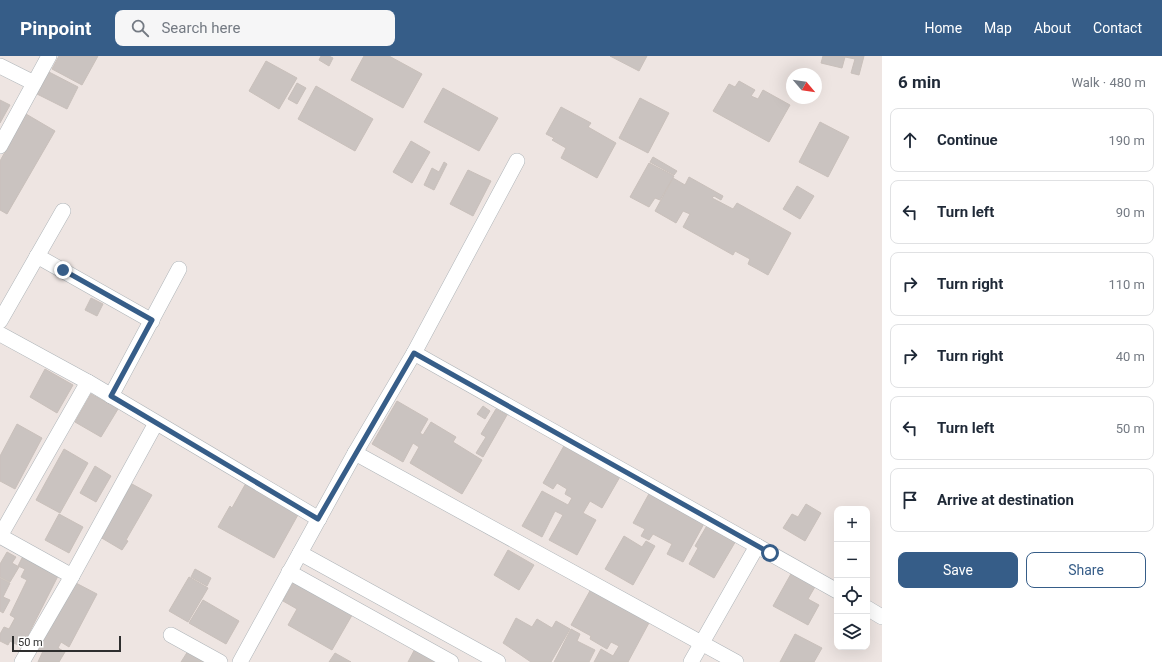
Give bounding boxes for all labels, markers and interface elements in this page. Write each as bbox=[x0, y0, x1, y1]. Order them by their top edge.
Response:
search box bbox=[115, 10, 395, 46]
text: Pinpoint bbox=[20, 17, 91, 40]
icon: search bbox=[129, 17, 151, 39]
text: Search here bbox=[161, 19, 240, 37]
text: Home bbox=[924, 20, 962, 36]
text: Map bbox=[984, 20, 1012, 36]
text: About bbox=[1034, 20, 1071, 36]
text: Contact bbox=[1093, 20, 1142, 36]
north arrow bbox=[786, 68, 822, 104]
text: 6 min bbox=[898, 72, 941, 92]
text: Walk · 480 m bbox=[1071, 75, 1146, 90]
icon: ahead bbox=[899, 129, 921, 151]
text: Continue bbox=[937, 131, 998, 149]
text: 190 m bbox=[1108, 133, 1145, 148]
icon: left bbox=[899, 201, 921, 223]
text: Turn left bbox=[937, 203, 994, 221]
text: 90 m bbox=[1116, 205, 1145, 220]
route end bbox=[54, 261, 72, 279]
icon: right bbox=[899, 273, 921, 295]
text: Turn right bbox=[937, 275, 1003, 293]
text: 110 m bbox=[1108, 277, 1145, 292]
icon: right bbox=[899, 345, 921, 367]
text: Turn right bbox=[937, 347, 1003, 365]
text: 40 m bbox=[1116, 349, 1145, 364]
icon: left bbox=[899, 417, 921, 439]
text: Turn left bbox=[937, 419, 994, 437]
text: 50 m bbox=[1116, 421, 1145, 436]
icon: arrive bbox=[899, 489, 921, 511]
text: Arrive at destination bbox=[937, 491, 1074, 509]
map controls bbox=[834, 506, 870, 650]
button: + bbox=[834, 506, 870, 542]
button: − bbox=[834, 542, 870, 578]
route start bbox=[761, 544, 779, 562]
button: Save bbox=[898, 552, 1018, 588]
button: Share bbox=[1026, 552, 1146, 588]
button: locate bbox=[834, 578, 870, 614]
button: layers bbox=[834, 614, 870, 650]
scale bar bbox=[12, 634, 121, 653]
text: 50 m bbox=[18, 636, 43, 649]

